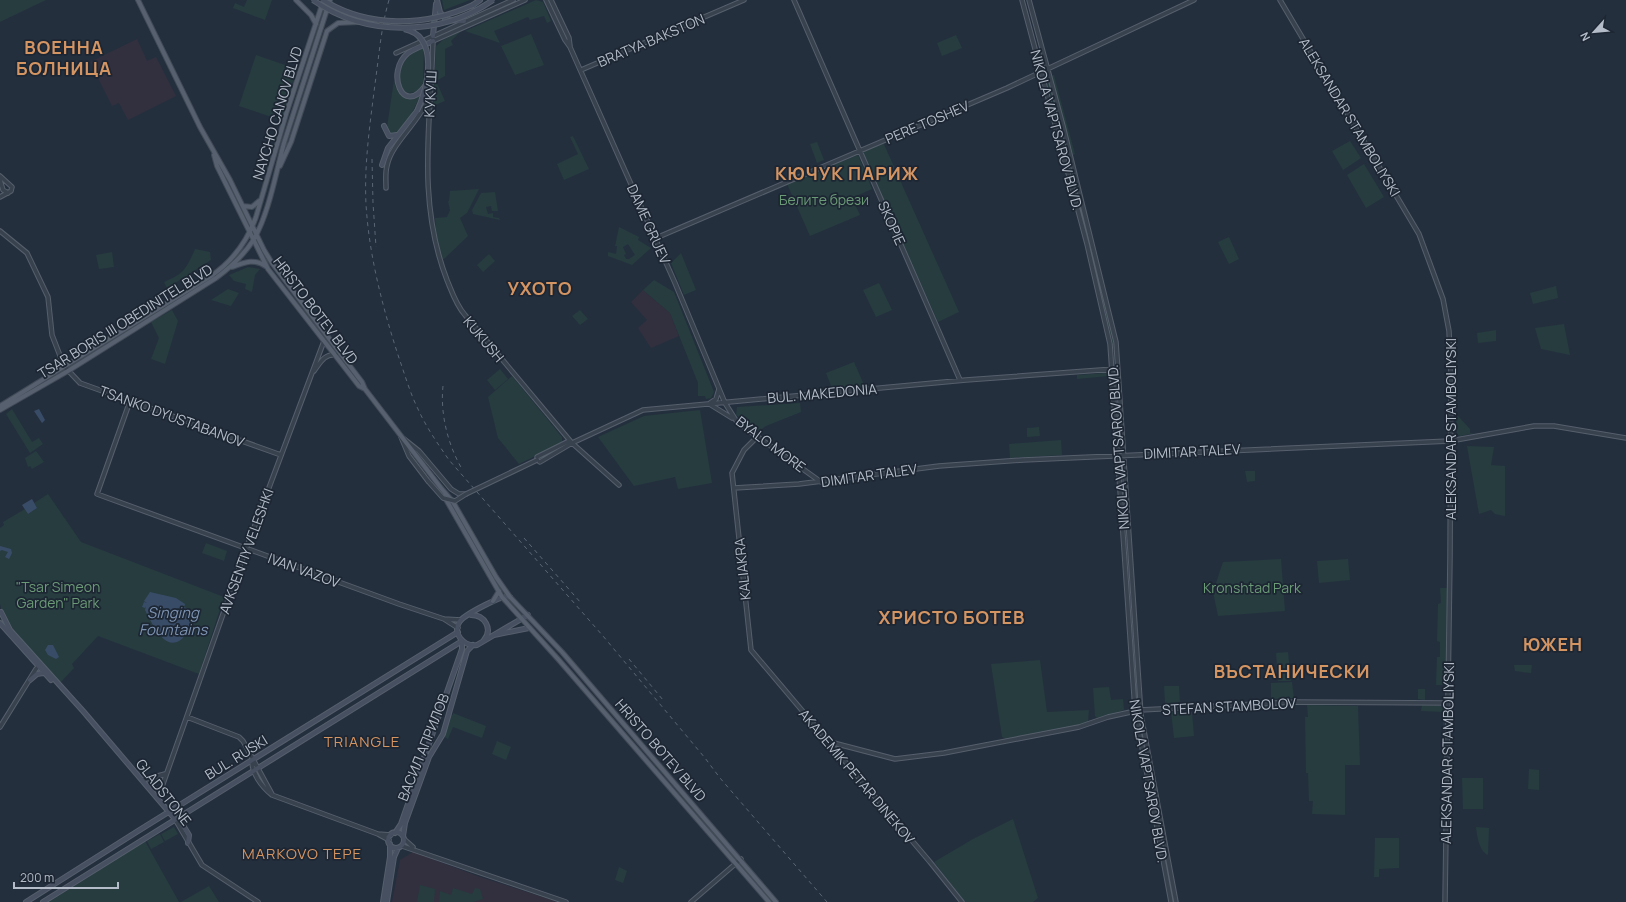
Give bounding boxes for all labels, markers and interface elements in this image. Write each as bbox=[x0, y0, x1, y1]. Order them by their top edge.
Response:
street label: BRATYA BAKSTON bbox=[594, 9, 708, 71]
north arrow bbox=[1574, 12, 1614, 52]
text: N bbox=[1576, 30, 1593, 44]
street label: ALEKSANDAR STAMBOLIYSKI bbox=[1295, 34, 1405, 200]
district label: ВОЕННА БОЛНИЦА bbox=[16, 35, 112, 80]
street label: NAYCHO CANOV BLVD bbox=[248, 44, 306, 182]
street label: NIKOLA VAPTSAROV BLVD. bbox=[1026, 48, 1088, 212]
street label: КУКУШ bbox=[419, 70, 441, 118]
street label: PERE TOSHEV bbox=[882, 96, 972, 148]
district label: КЮЧУК ПАРИЖ bbox=[775, 161, 919, 185]
street label: DAME GRUEV bbox=[623, 181, 675, 267]
park label: Белите брези bbox=[779, 190, 869, 209]
street label: SKOPIE bbox=[874, 198, 910, 248]
street label: HRISTO BOTEV BLVD bbox=[269, 252, 363, 368]
street label: TSAR BORIS III OBEDINITEL BLVD bbox=[34, 259, 216, 383]
district label: УХОТО bbox=[508, 276, 572, 300]
street label: KUKUSH bbox=[459, 312, 509, 366]
street label: ALEKSANDAR STAMBOLIYSKI bbox=[1441, 338, 1460, 520]
street label: NIKOLA VAPTSAROV BLVD. bbox=[1103, 364, 1133, 530]
street label: BUL. MAKEDONIA bbox=[766, 379, 878, 407]
street label: TSANKO DYUSTABANOV bbox=[97, 381, 248, 451]
street label: BYALO MORE bbox=[732, 412, 810, 476]
street label: DIMITAR TALEV bbox=[1143, 439, 1241, 463]
street label: DIMITAR TALEV bbox=[820, 459, 919, 491]
street label: AVKSENTIY VELESHKI bbox=[214, 486, 278, 616]
street label: KALIAKRA bbox=[729, 537, 755, 601]
street label: IVAN VAZOV bbox=[265, 548, 343, 592]
park label: "Tsar Simeon Garden" Park bbox=[16, 577, 101, 612]
park label: Kronshtad Park bbox=[1203, 578, 1302, 597]
water label: Singing Fountains bbox=[139, 602, 208, 640]
district label: ХРИСТО БОТЕВ bbox=[879, 605, 1025, 629]
district label: ЮЖЕН bbox=[1523, 632, 1583, 656]
district label: ВЪСТАНИЧЕСКИ bbox=[1214, 659, 1370, 683]
street label: ALEKSANDAR STAMBOLIYSKI bbox=[1436, 662, 1458, 844]
street label: ВАСИЛ АПРИЛОВ bbox=[393, 690, 453, 804]
street label: STEFAN STAMBOLOV bbox=[1161, 693, 1297, 719]
street label: HRISTO BOTEV BLVD bbox=[611, 695, 711, 805]
street label: NIKOLA VAPTSAROV BLVD. bbox=[1125, 698, 1173, 864]
street label: AKADEMIK PETAR DINEKOV bbox=[795, 705, 919, 848]
street label: BUL. RUSKI bbox=[201, 730, 271, 784]
district label: TRIANGLE bbox=[324, 731, 400, 752]
street label: GLADSTONE bbox=[132, 755, 196, 829]
district label: MARKOVO TEPE bbox=[242, 843, 362, 864]
scale bar bbox=[14, 864, 118, 890]
text: 200 m bbox=[20, 869, 54, 886]

